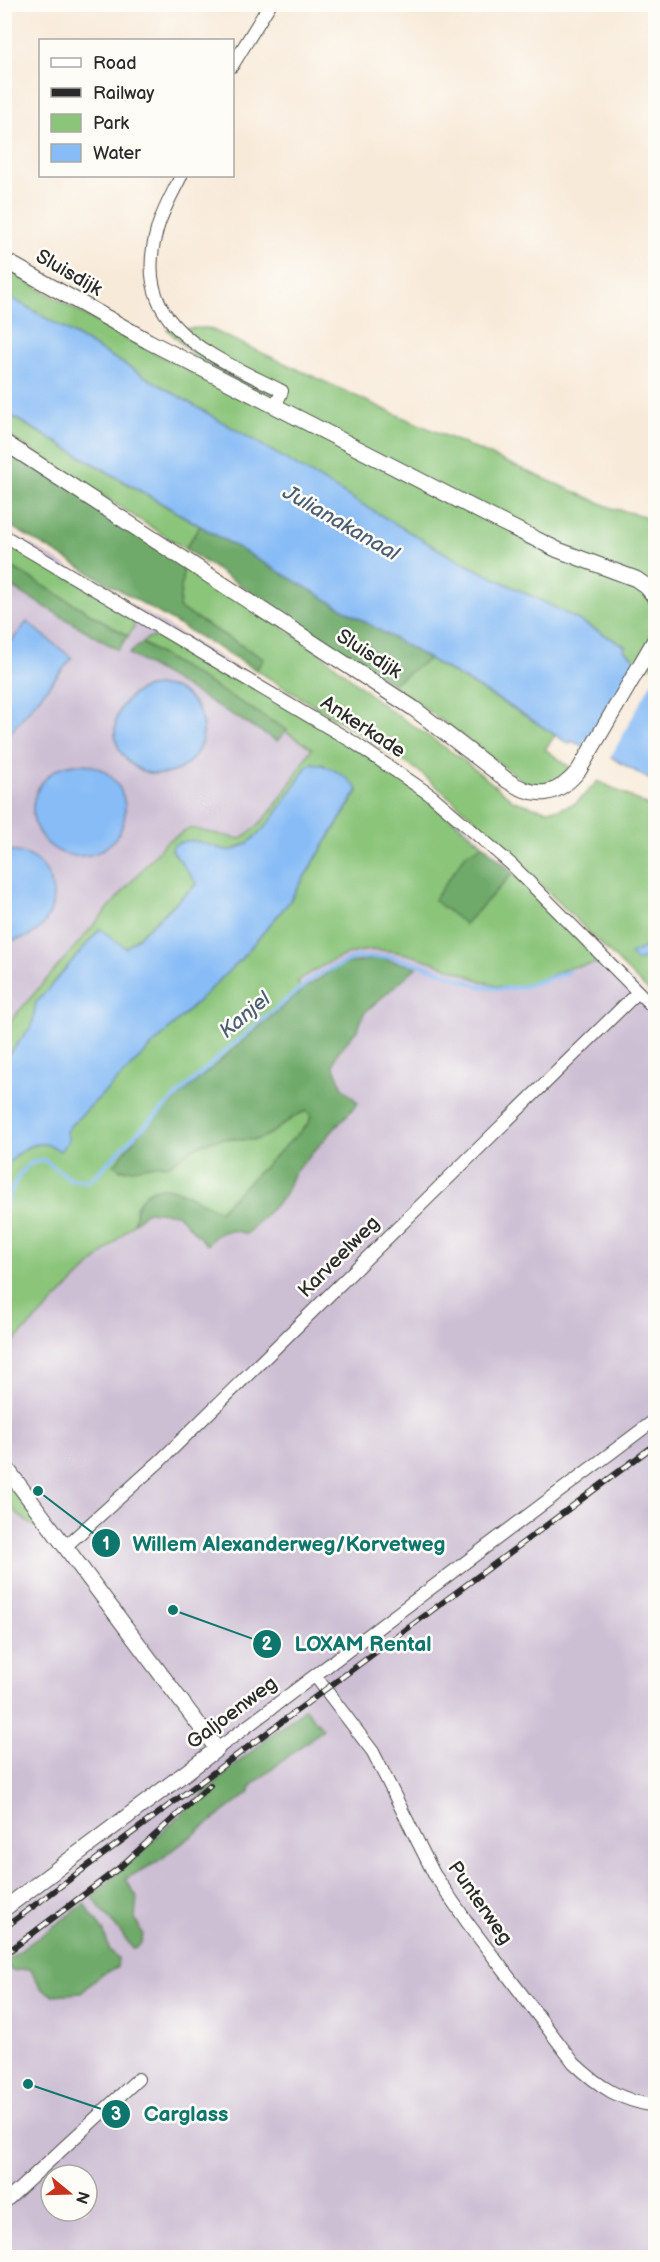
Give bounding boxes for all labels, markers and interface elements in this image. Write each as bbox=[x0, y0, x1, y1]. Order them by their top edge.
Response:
legend bbox=[39, 39, 234, 177]
text: Road bbox=[93, 53, 137, 74]
text: Railway bbox=[93, 83, 155, 104]
text: Park bbox=[93, 113, 129, 134]
text: Water bbox=[93, 143, 141, 164]
street label: Sluisdijk bbox=[31, 244, 107, 302]
water label: Julianakanaal bbox=[278, 479, 404, 567]
street label: Sluisdijk bbox=[332, 624, 406, 684]
street label: Ankerkade bbox=[316, 691, 410, 763]
water label: Kanjel bbox=[214, 986, 277, 1044]
street label: Karveelweg bbox=[293, 1211, 385, 1303]
callout: Willem Alexanderweg/Korvetweg bbox=[91, 1524, 458, 1563]
text: Willem Alexanderweg/Korvetweg bbox=[133, 1532, 445, 1557]
text: 1 bbox=[102, 1534, 110, 1555]
callout: LOXAM Rental bbox=[252, 1624, 443, 1663]
text: LOXAM Rental bbox=[294, 1632, 432, 1657]
text: 2 bbox=[262, 1634, 273, 1655]
street label: Galjoenweg bbox=[182, 1671, 282, 1755]
street label: Punterweg bbox=[443, 1857, 517, 1949]
callout: Carglass bbox=[101, 2094, 240, 2133]
text: Carglass bbox=[144, 2102, 228, 2127]
text: 3 bbox=[111, 2104, 121, 2125]
north arrow bbox=[39, 2163, 99, 2223]
text: N bbox=[71, 2189, 93, 2206]

